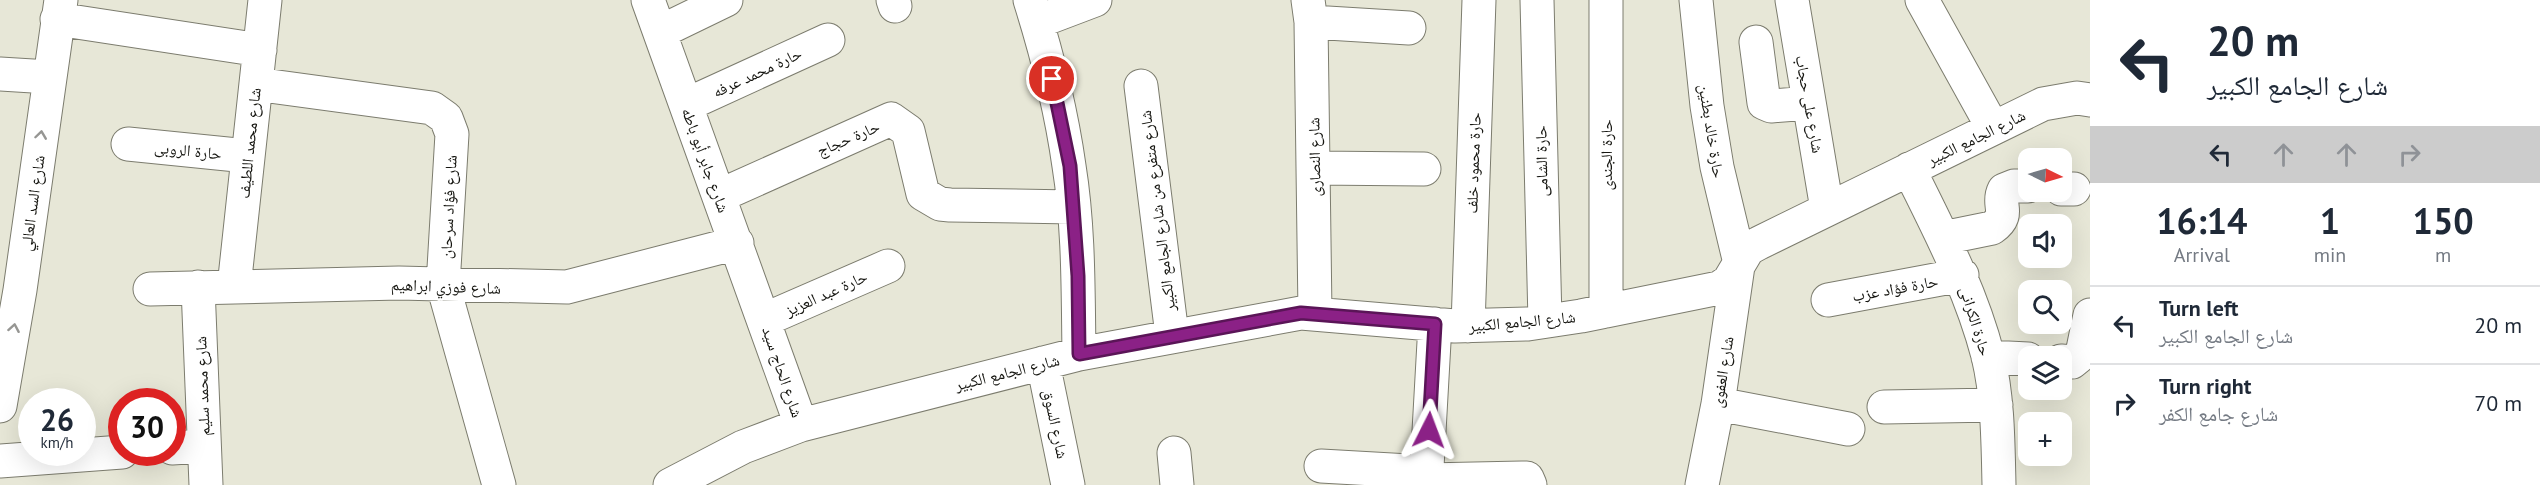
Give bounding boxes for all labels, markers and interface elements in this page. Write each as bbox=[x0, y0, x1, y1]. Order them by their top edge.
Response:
text: 20 m bbox=[2207, 13, 2299, 68]
icon: left bbox=[2108, 24, 2186, 102]
street label: حارة محمد عرفه bbox=[709, 43, 805, 101]
pin bbox=[1026, 53, 1077, 104]
street label: شارع على حجاب bbox=[1791, 53, 1828, 155]
icon: arrive bbox=[1035, 62, 1068, 95]
text: شارع الجامع الكبير bbox=[2207, 68, 2388, 102]
street label: حارة خالد بطنين bbox=[1694, 83, 1729, 180]
street label: شارع محمد اللطيف bbox=[233, 87, 266, 199]
street label: شارع جابر أبو باطه bbox=[677, 105, 734, 216]
street label: شارع الجامع الكبير bbox=[1923, 105, 2029, 171]
street label: شارع متفرع من شارع الجامع الكبير bbox=[1135, 109, 1180, 314]
street label: حارة محمود خلف bbox=[1461, 112, 1485, 214]
street label: حارة حجاج bbox=[814, 116, 883, 161]
street label: شارع النصارى bbox=[1303, 117, 1326, 197]
street label: حارة الجندى bbox=[1596, 119, 1617, 191]
street label: حارة الشامى bbox=[1530, 125, 1553, 197]
one-way arrow bbox=[35, 130, 47, 140]
street label: حارة الروبى bbox=[153, 137, 223, 164]
icon: left bbox=[2204, 138, 2237, 171]
icon: ahead bbox=[2267, 138, 2300, 171]
icon: ahead bbox=[2330, 138, 2363, 171]
icon: right bbox=[2393, 138, 2426, 171]
north arrow bbox=[2018, 148, 2072, 202]
map controls bbox=[2018, 148, 2072, 466]
street label: شارع السد العالي bbox=[15, 154, 52, 253]
street label: شارع فؤاد سرحان bbox=[435, 154, 462, 260]
text: 16:14 bbox=[2156, 197, 2248, 244]
text: 1 bbox=[2320, 197, 2340, 244]
text: 150 bbox=[2413, 197, 2474, 244]
button: sound bbox=[2018, 214, 2072, 268]
text: Arrival bbox=[2174, 242, 2230, 268]
text: min bbox=[2314, 242, 2346, 268]
text: m bbox=[2435, 242, 2451, 268]
street label: حارة عبد العزيز bbox=[781, 266, 870, 320]
street label: حارة فؤاد عزب bbox=[1850, 271, 1940, 305]
street label: شارع فوزي ابراهيم bbox=[391, 274, 501, 301]
button: search bbox=[2018, 280, 2072, 334]
street label: حارة الكرانى bbox=[1955, 284, 1996, 358]
text: Turn left bbox=[2159, 294, 2239, 322]
street label: شارع الجامع الكبير bbox=[1467, 306, 1576, 337]
icon: left bbox=[2108, 309, 2141, 342]
text: 20 m bbox=[2474, 311, 2522, 339]
one-way arrow bbox=[7, 323, 19, 333]
text: شارع الجامع الكبير bbox=[2159, 323, 2293, 349]
street label: شارع الحاج سيد bbox=[757, 324, 808, 420]
street label: شارع العفوى bbox=[1706, 335, 1739, 409]
street label: شارع محمد سليم bbox=[190, 336, 215, 436]
button: layers bbox=[2018, 346, 2072, 400]
street label: شارع الجامع الكبير bbox=[952, 349, 1062, 396]
text: Turn right bbox=[2159, 372, 2251, 400]
icon: right bbox=[2108, 387, 2141, 420]
speed limit sign: 30 bbox=[108, 388, 186, 466]
street label: شارع السوق bbox=[1038, 388, 1073, 461]
text: 70 m bbox=[2474, 389, 2522, 417]
position arrow bbox=[1397, 398, 1461, 462]
text: 26 bbox=[40, 400, 74, 439]
text: شارع جامع الكفر bbox=[2159, 401, 2278, 427]
button: + bbox=[2018, 412, 2072, 466]
text: km/h bbox=[41, 433, 73, 452]

